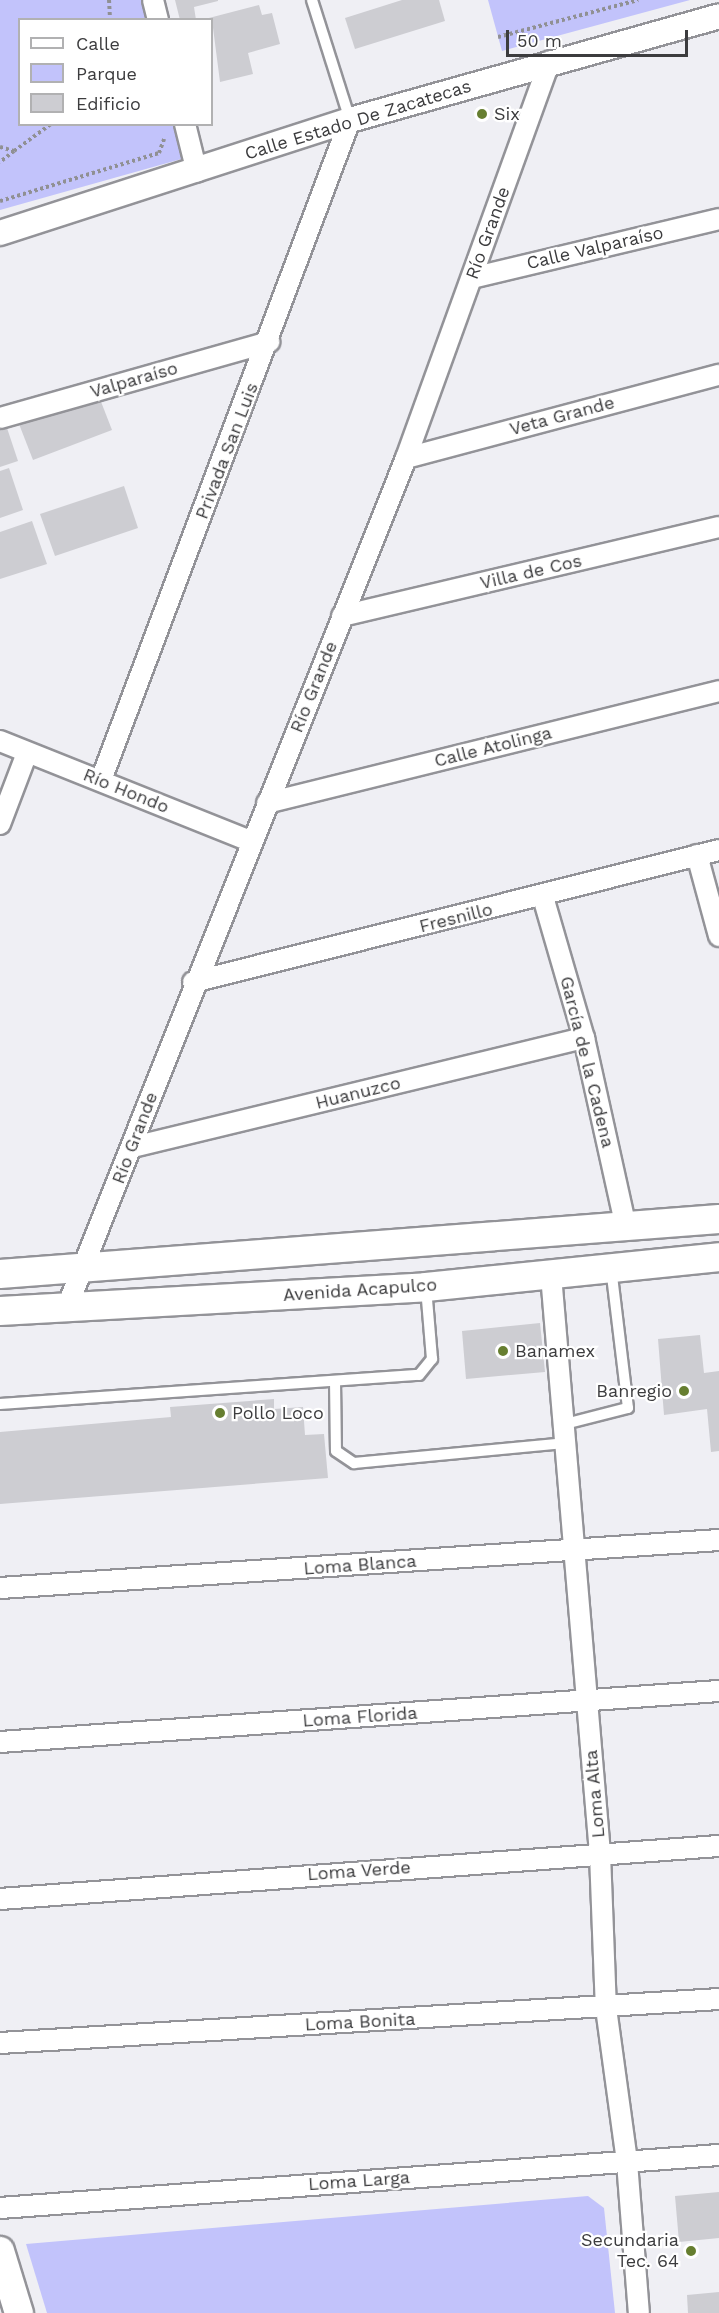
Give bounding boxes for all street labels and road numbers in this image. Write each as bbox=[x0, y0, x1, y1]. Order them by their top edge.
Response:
street label: Calle Estado De Zacatecas bbox=[242, 75, 474, 165]
street label: Río Grande bbox=[461, 184, 515, 282]
street label: Calle Valparaíso bbox=[524, 222, 666, 274]
street label: Valparaíso bbox=[88, 357, 180, 403]
street label: Privada San Luis bbox=[191, 380, 263, 522]
street label: Veta Grande bbox=[507, 392, 617, 440]
street label: Villa de Cos bbox=[478, 550, 584, 594]
street label: Río Grande bbox=[286, 638, 342, 736]
street label: Calle Atolinga bbox=[432, 722, 554, 772]
street label: Río Hondo bbox=[80, 764, 172, 818]
street label: Fresnillo bbox=[417, 898, 495, 938]
street label: García de la Cadena bbox=[555, 974, 619, 1150]
street label: Huanuzco bbox=[313, 1072, 403, 1114]
street label: Río Grande bbox=[108, 1089, 162, 1187]
street label: Avenida Acapulco bbox=[282, 1274, 438, 1306]
street label: Loma Blanca bbox=[303, 1550, 417, 1580]
street label: Loma Florida bbox=[302, 1702, 418, 1732]
street label: Loma Alta bbox=[580, 1748, 610, 1840]
street label: Loma Verde bbox=[306, 1857, 412, 1885]
street label: Loma Bonita bbox=[304, 2008, 416, 2036]
street label: Loma Larga bbox=[307, 2167, 411, 2195]

